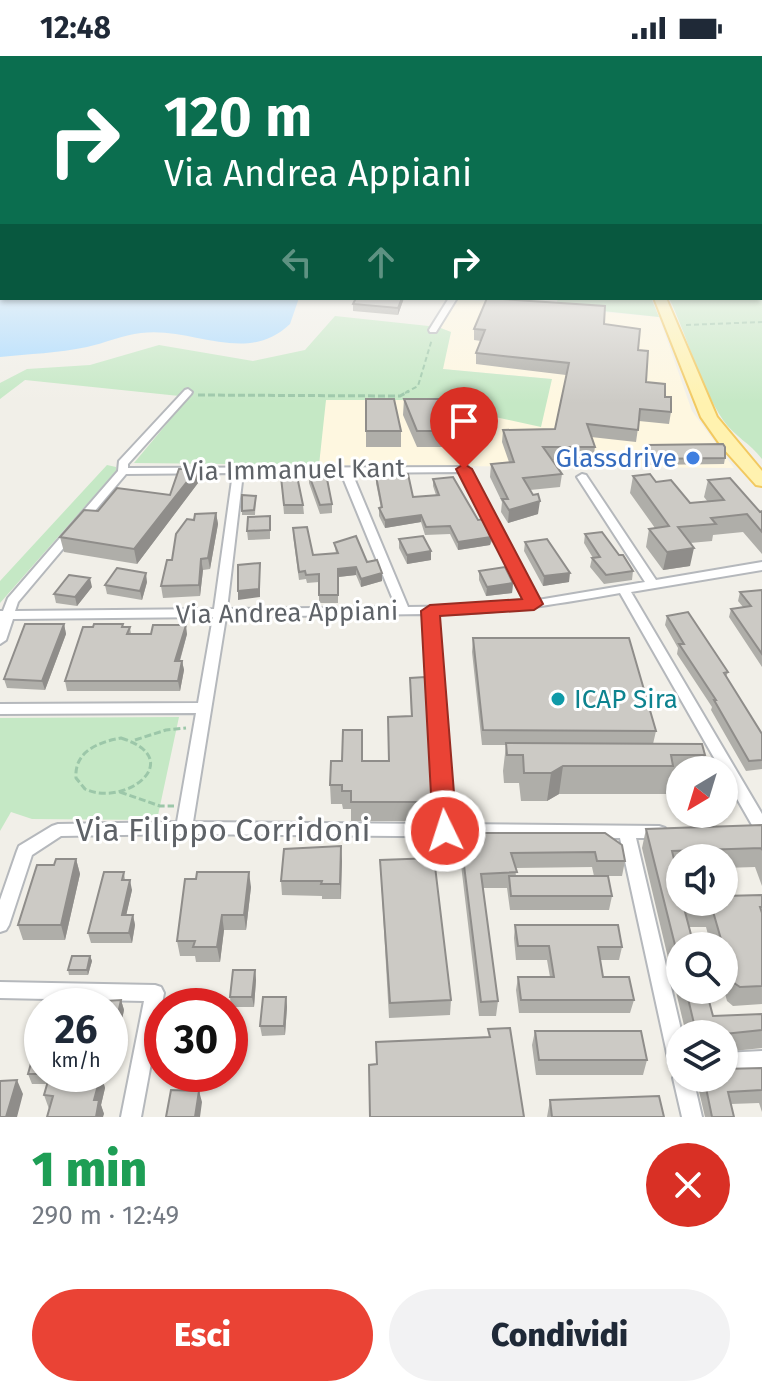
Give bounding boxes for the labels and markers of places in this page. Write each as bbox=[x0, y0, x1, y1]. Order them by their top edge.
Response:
pin bbox=[430, 387, 498, 469]
place label: Glassdrive bbox=[555, 443, 677, 474]
marker: Glassdrive bbox=[684, 449, 702, 467]
place label: ICAP Sira bbox=[574, 684, 678, 715]
marker: ICAP Sira bbox=[549, 690, 567, 708]

